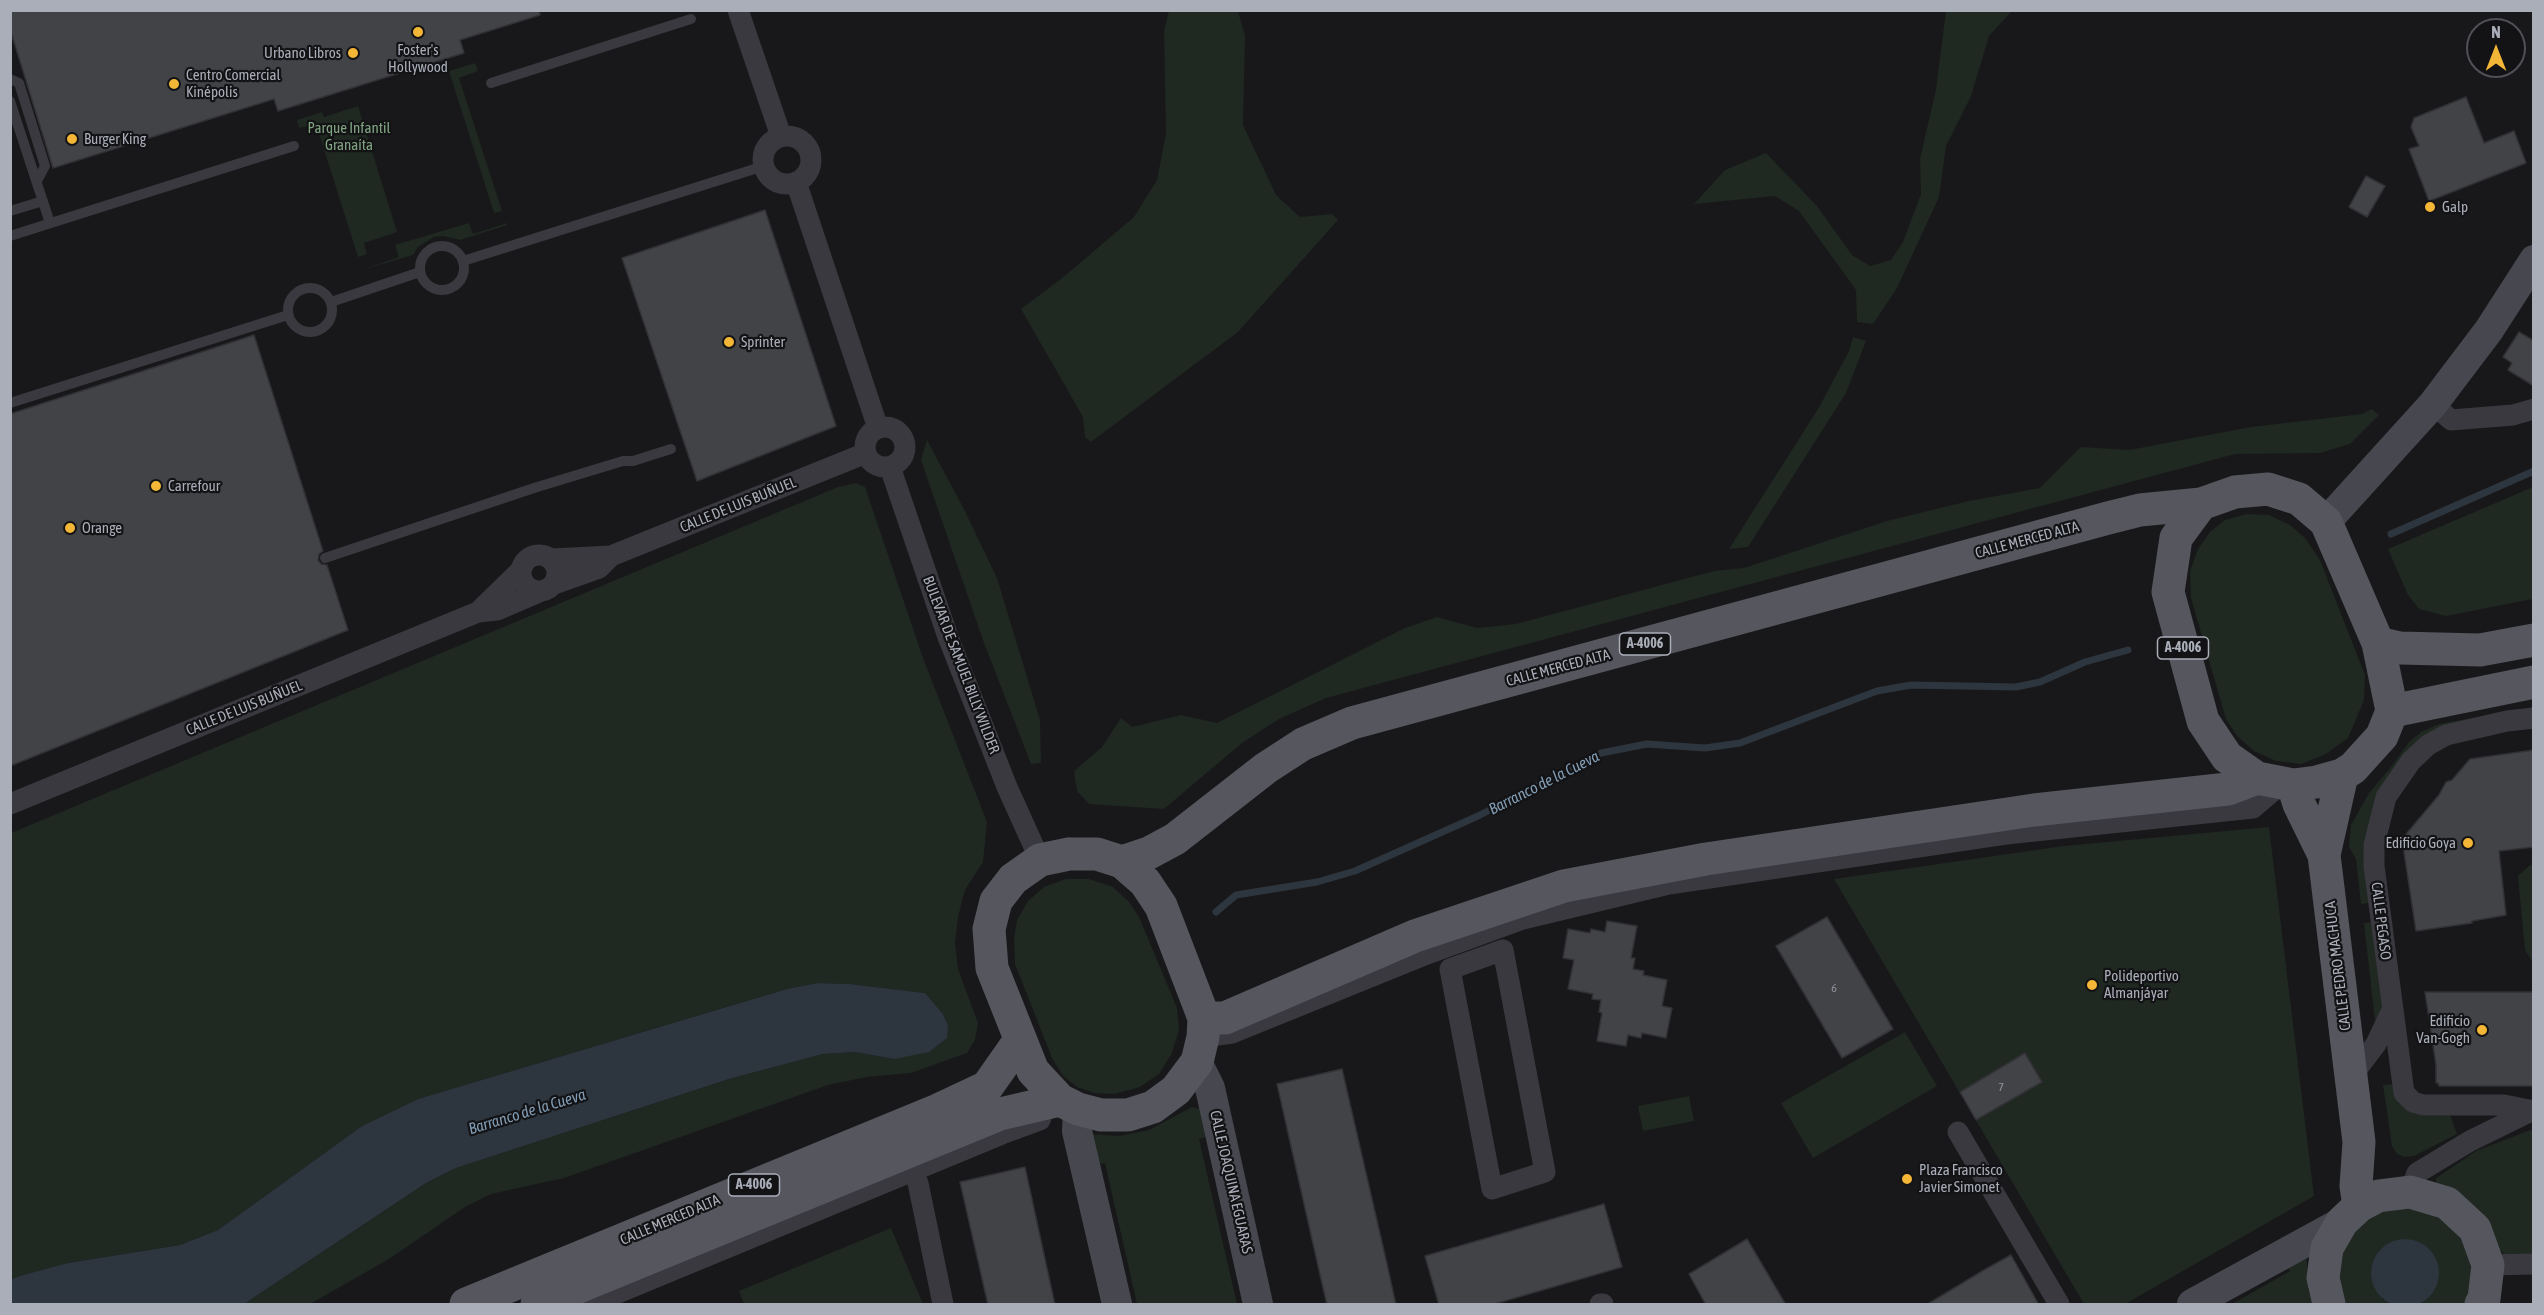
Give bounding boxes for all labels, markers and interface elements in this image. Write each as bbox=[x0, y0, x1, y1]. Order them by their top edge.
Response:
north arrow bbox=[2466, 18, 2526, 78]
text: N bbox=[2491, 23, 2501, 41]
marker: Foster's Hollywood bbox=[411, 25, 425, 39]
place label: Foster's Hollywood bbox=[388, 41, 448, 76]
place label: Urbano Libros bbox=[264, 44, 341, 62]
marker: Urbano Libros bbox=[346, 46, 360, 60]
place label: Centro Comercial Kinépolis bbox=[186, 66, 280, 101]
marker: Centro Comercial Kinépolis bbox=[167, 77, 181, 91]
park label: Parque Infantil Granaíta bbox=[308, 119, 390, 154]
place label: Burger King bbox=[84, 130, 146, 148]
marker: Burger King bbox=[65, 132, 79, 146]
place label: Galp bbox=[2442, 198, 2468, 216]
marker: Galp bbox=[2423, 200, 2437, 214]
place label: Sprinter bbox=[741, 333, 785, 351]
marker: Sprinter bbox=[722, 335, 736, 349]
street label: CALLE DE LUIS BUÑUEL bbox=[677, 473, 799, 537]
place label: Carrefour bbox=[168, 477, 220, 495]
marker: Carrefour bbox=[149, 479, 163, 493]
street label: CALLE MERCED ALTA bbox=[1973, 518, 2081, 562]
place label: Orange bbox=[82, 519, 122, 537]
marker: Orange bbox=[63, 521, 77, 535]
street label: BULEVAR DE SAMUEL BILLY WILDER bbox=[919, 574, 1003, 756]
road number: A-4006 bbox=[1620, 633, 1670, 655]
road number: A-4006 bbox=[2158, 637, 2208, 659]
street label: CALLE MERCED ALTA bbox=[1504, 646, 1612, 690]
street label: CALLE DE LUIS BUÑUEL bbox=[183, 676, 305, 740]
water label: Barranco de la Cueva bbox=[1486, 747, 1602, 819]
place label: Edificio Goya bbox=[2386, 834, 2456, 852]
marker: Edificio Goya bbox=[2461, 836, 2475, 850]
street label: CALLE PEGASO bbox=[2367, 881, 2395, 961]
street label: CALLE PEDRO MACHUCA bbox=[2321, 900, 2355, 1032]
place label: Polideportivo Almanjáyar bbox=[2104, 967, 2179, 1002]
marker: Polideportivo Almanjáyar bbox=[2085, 978, 2099, 992]
house number: 6 bbox=[1831, 981, 1837, 995]
place label: Edificio Van-Gogh bbox=[2416, 1012, 2470, 1047]
marker: Edificio Van-Gogh bbox=[2475, 1023, 2489, 1037]
house number: 7 bbox=[1998, 1080, 2004, 1094]
water label: Barranco de la Cueva bbox=[466, 1085, 588, 1139]
street label: CALLE JOAQUINA EGUARAS bbox=[1206, 1109, 1256, 1255]
place label: Plaza Francisco Javier Simonet bbox=[1919, 1161, 2003, 1196]
marker: Plaza Francisco Javier Simonet bbox=[1900, 1172, 1914, 1186]
road number: A-4006 bbox=[728, 1174, 780, 1196]
street label: CALLE MERCED ALTA bbox=[617, 1191, 723, 1249]

